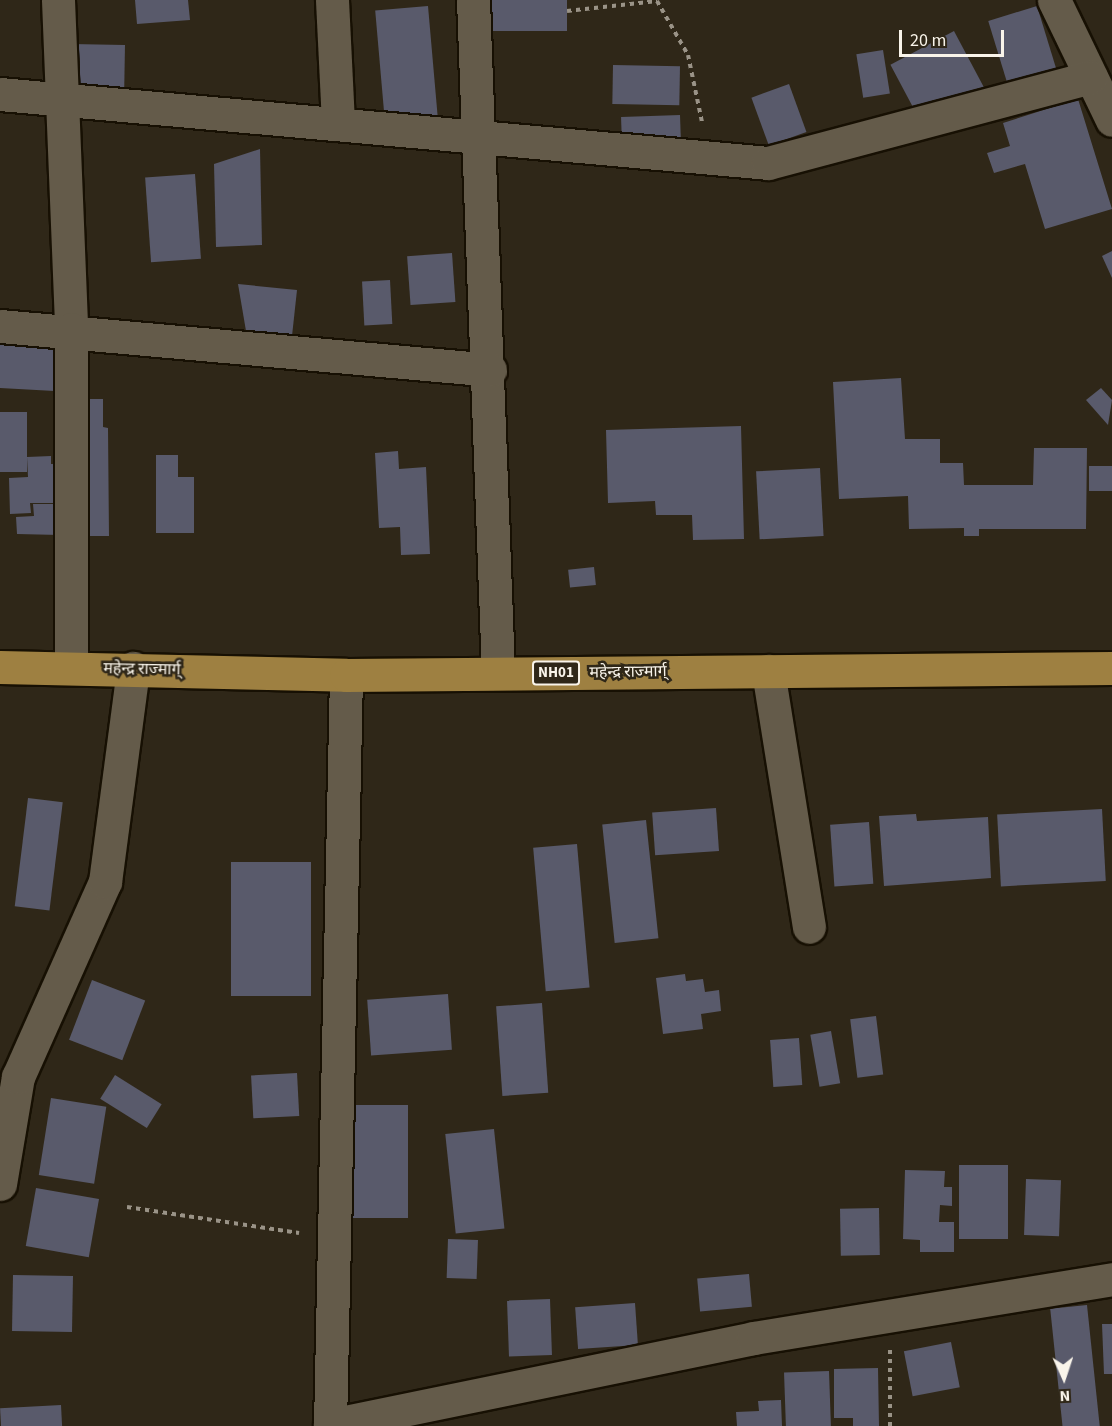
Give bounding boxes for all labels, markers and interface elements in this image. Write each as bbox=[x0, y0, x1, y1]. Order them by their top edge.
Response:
scale bar bbox=[902, 18, 1007, 56]
text: 20 m bbox=[910, 28, 946, 53]
street label: महेन्द्र राज्मार्ग् bbox=[103, 659, 181, 679]
road number: NH01 bbox=[532, 661, 580, 685]
street label: महेन्द्र राज्मार्ग् bbox=[589, 662, 667, 682]
north arrow bbox=[1034, 1348, 1094, 1408]
text: N bbox=[1059, 1385, 1071, 1407]

